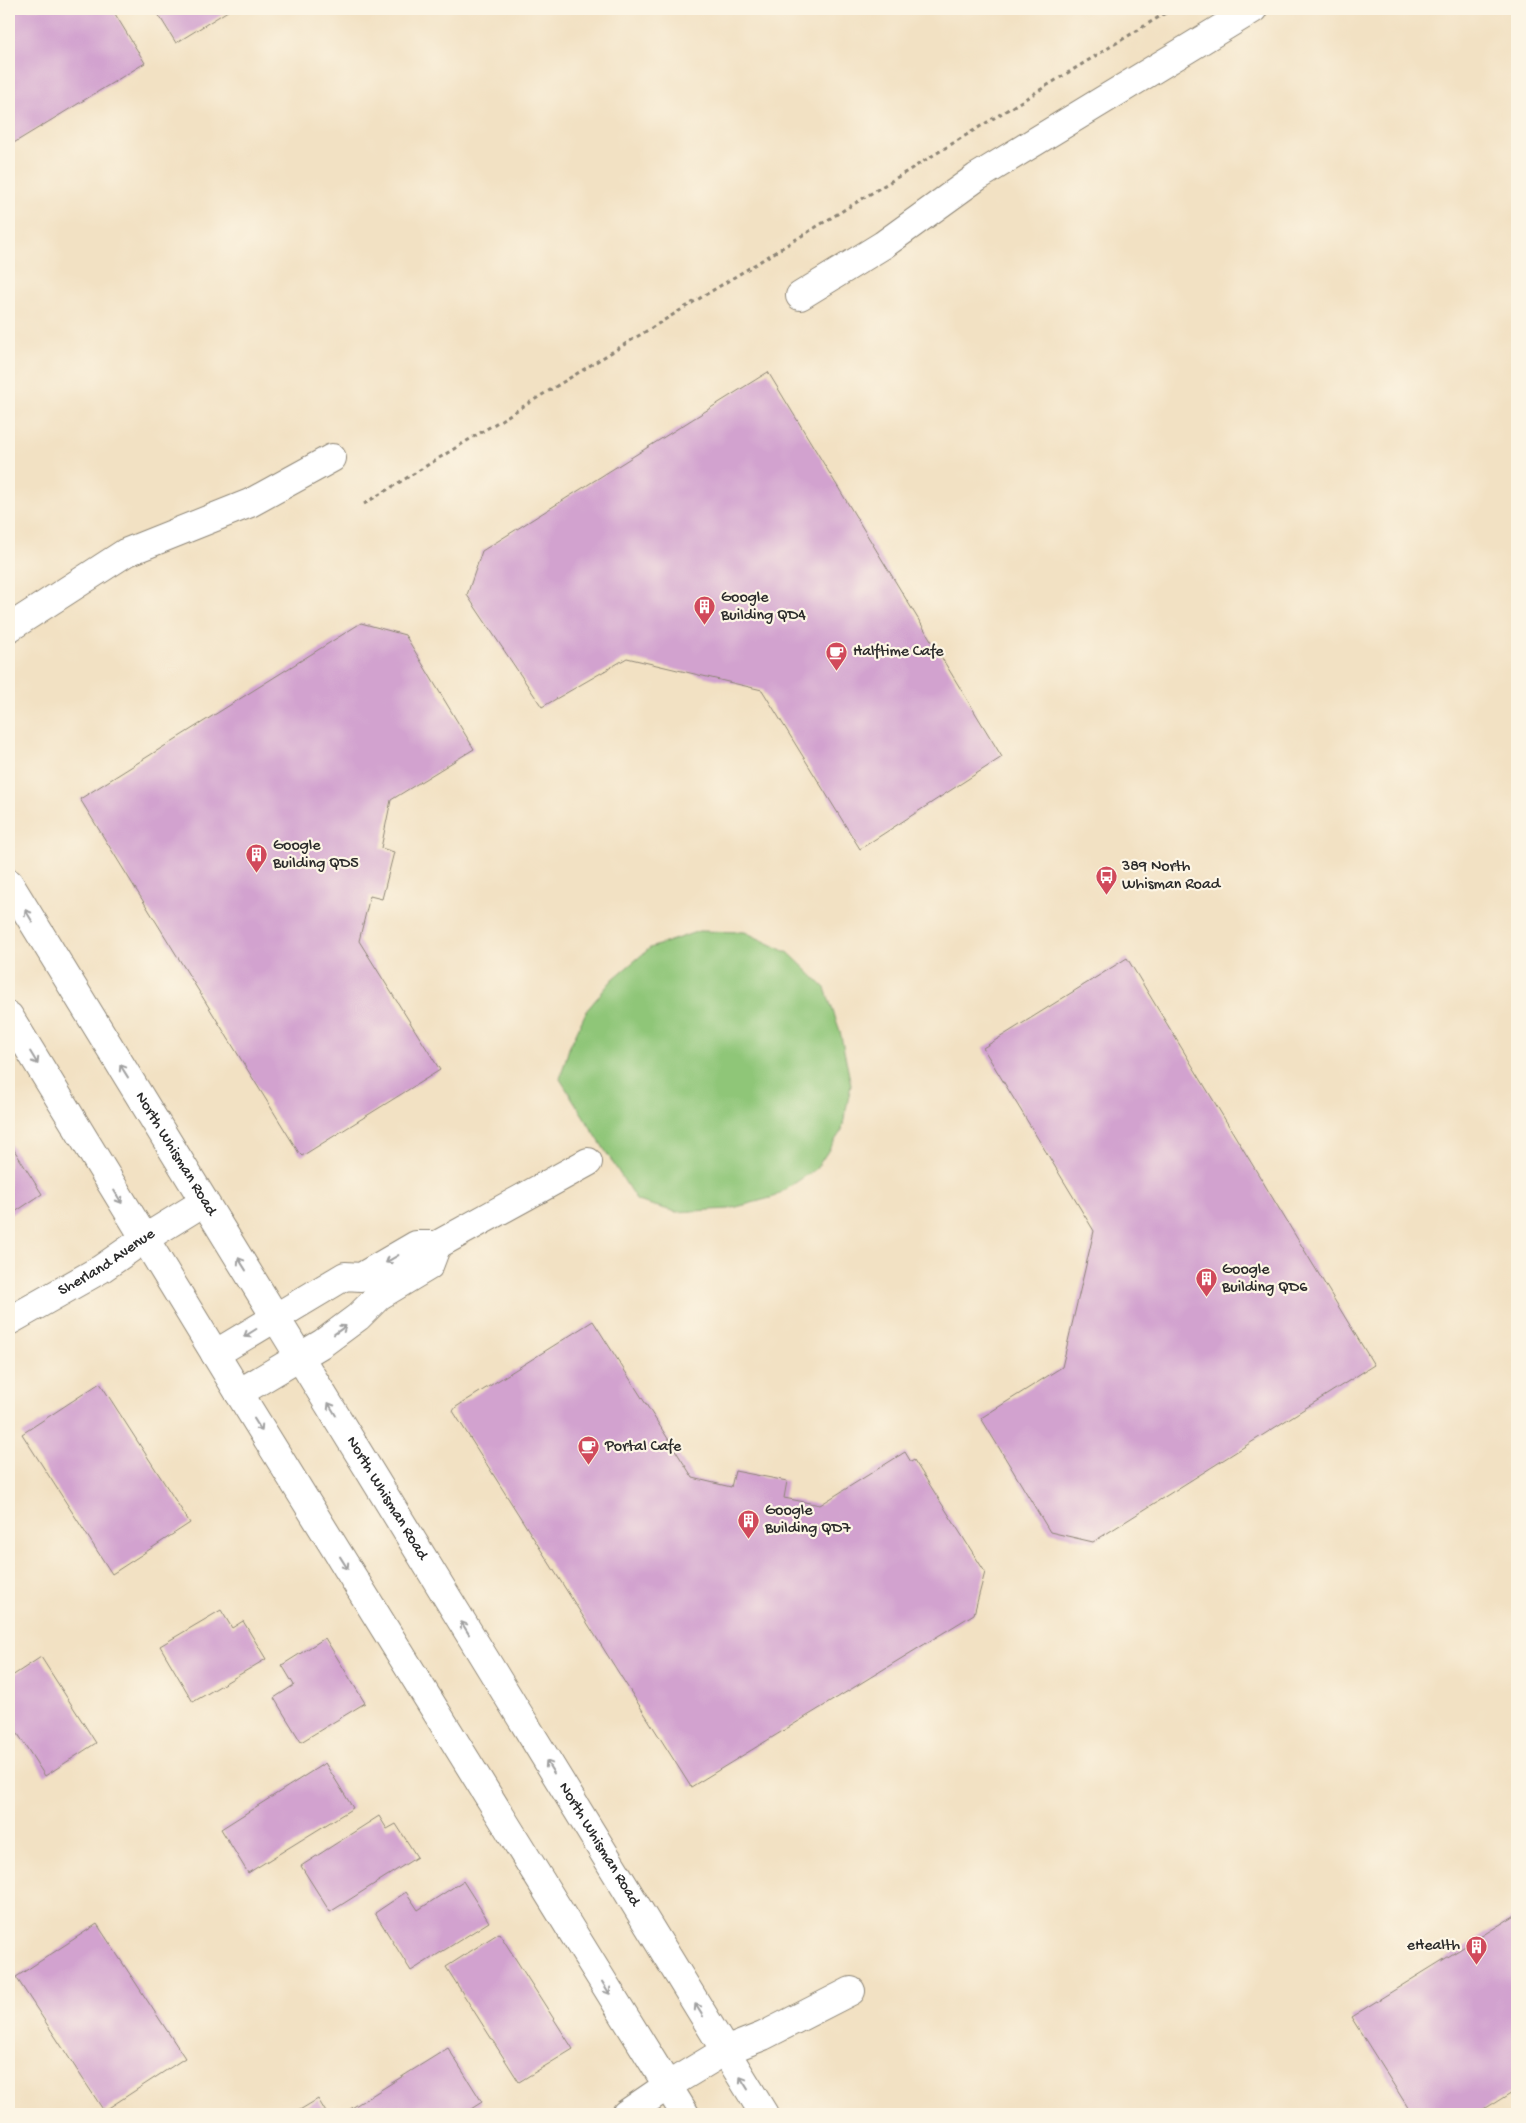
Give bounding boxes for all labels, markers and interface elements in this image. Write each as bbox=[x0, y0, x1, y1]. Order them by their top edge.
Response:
place label: Google Building QD4 bbox=[720, 589, 806, 626]
building icon: Google Building QD4 bbox=[693, 595, 717, 626]
cafe icon: Halftime Cafe bbox=[825, 640, 849, 671]
place label: Halftime Cafe bbox=[853, 643, 944, 662]
place label: Google Building QD5 bbox=[272, 837, 359, 874]
building icon: Google Building QD5 bbox=[245, 843, 269, 874]
place label: 389 North Whisman Road bbox=[1121, 858, 1222, 895]
bus stop icon: 389 North Whisman Road bbox=[1094, 864, 1118, 895]
one-way arrow bbox=[24, 910, 34, 924]
one-way arrow bbox=[30, 1050, 40, 1064]
one-way arrow bbox=[119, 1064, 129, 1078]
street label: North Whisman Road bbox=[130, 1089, 221, 1221]
one-way arrow bbox=[114, 1189, 124, 1203]
street label: Sherland Avenue bbox=[55, 1224, 159, 1301]
one-way arrow bbox=[385, 1255, 399, 1265]
one-way arrow bbox=[237, 1258, 247, 1272]
place label: Google Building QD6 bbox=[1221, 1261, 1308, 1298]
building icon: Google Building QD6 bbox=[1194, 1267, 1218, 1298]
one-way arrow bbox=[333, 1325, 346, 1336]
one-way arrow bbox=[244, 1328, 258, 1338]
one-way arrow bbox=[326, 1403, 336, 1417]
one-way arrow bbox=[254, 1417, 264, 1431]
street label: North Whisman Road bbox=[341, 1433, 432, 1565]
cafe icon: Portal Cafe bbox=[577, 1435, 601, 1466]
place label: Portal Cafe bbox=[604, 1438, 682, 1457]
place label: Google Building QD7 bbox=[764, 1502, 851, 1539]
building icon: Google Building QD7 bbox=[737, 1508, 761, 1539]
one-way arrow bbox=[339, 1555, 349, 1569]
one-way arrow bbox=[460, 1622, 470, 1636]
one-way arrow bbox=[545, 1760, 555, 1774]
street label: North Whisman Road bbox=[554, 1779, 645, 1911]
building icon: eHealth bbox=[1464, 1934, 1488, 1965]
place label: eHealth bbox=[1407, 1937, 1460, 1956]
one-way arrow bbox=[602, 1980, 612, 1994]
one-way arrow bbox=[694, 2003, 704, 2017]
one-way arrow bbox=[739, 2076, 749, 2090]

